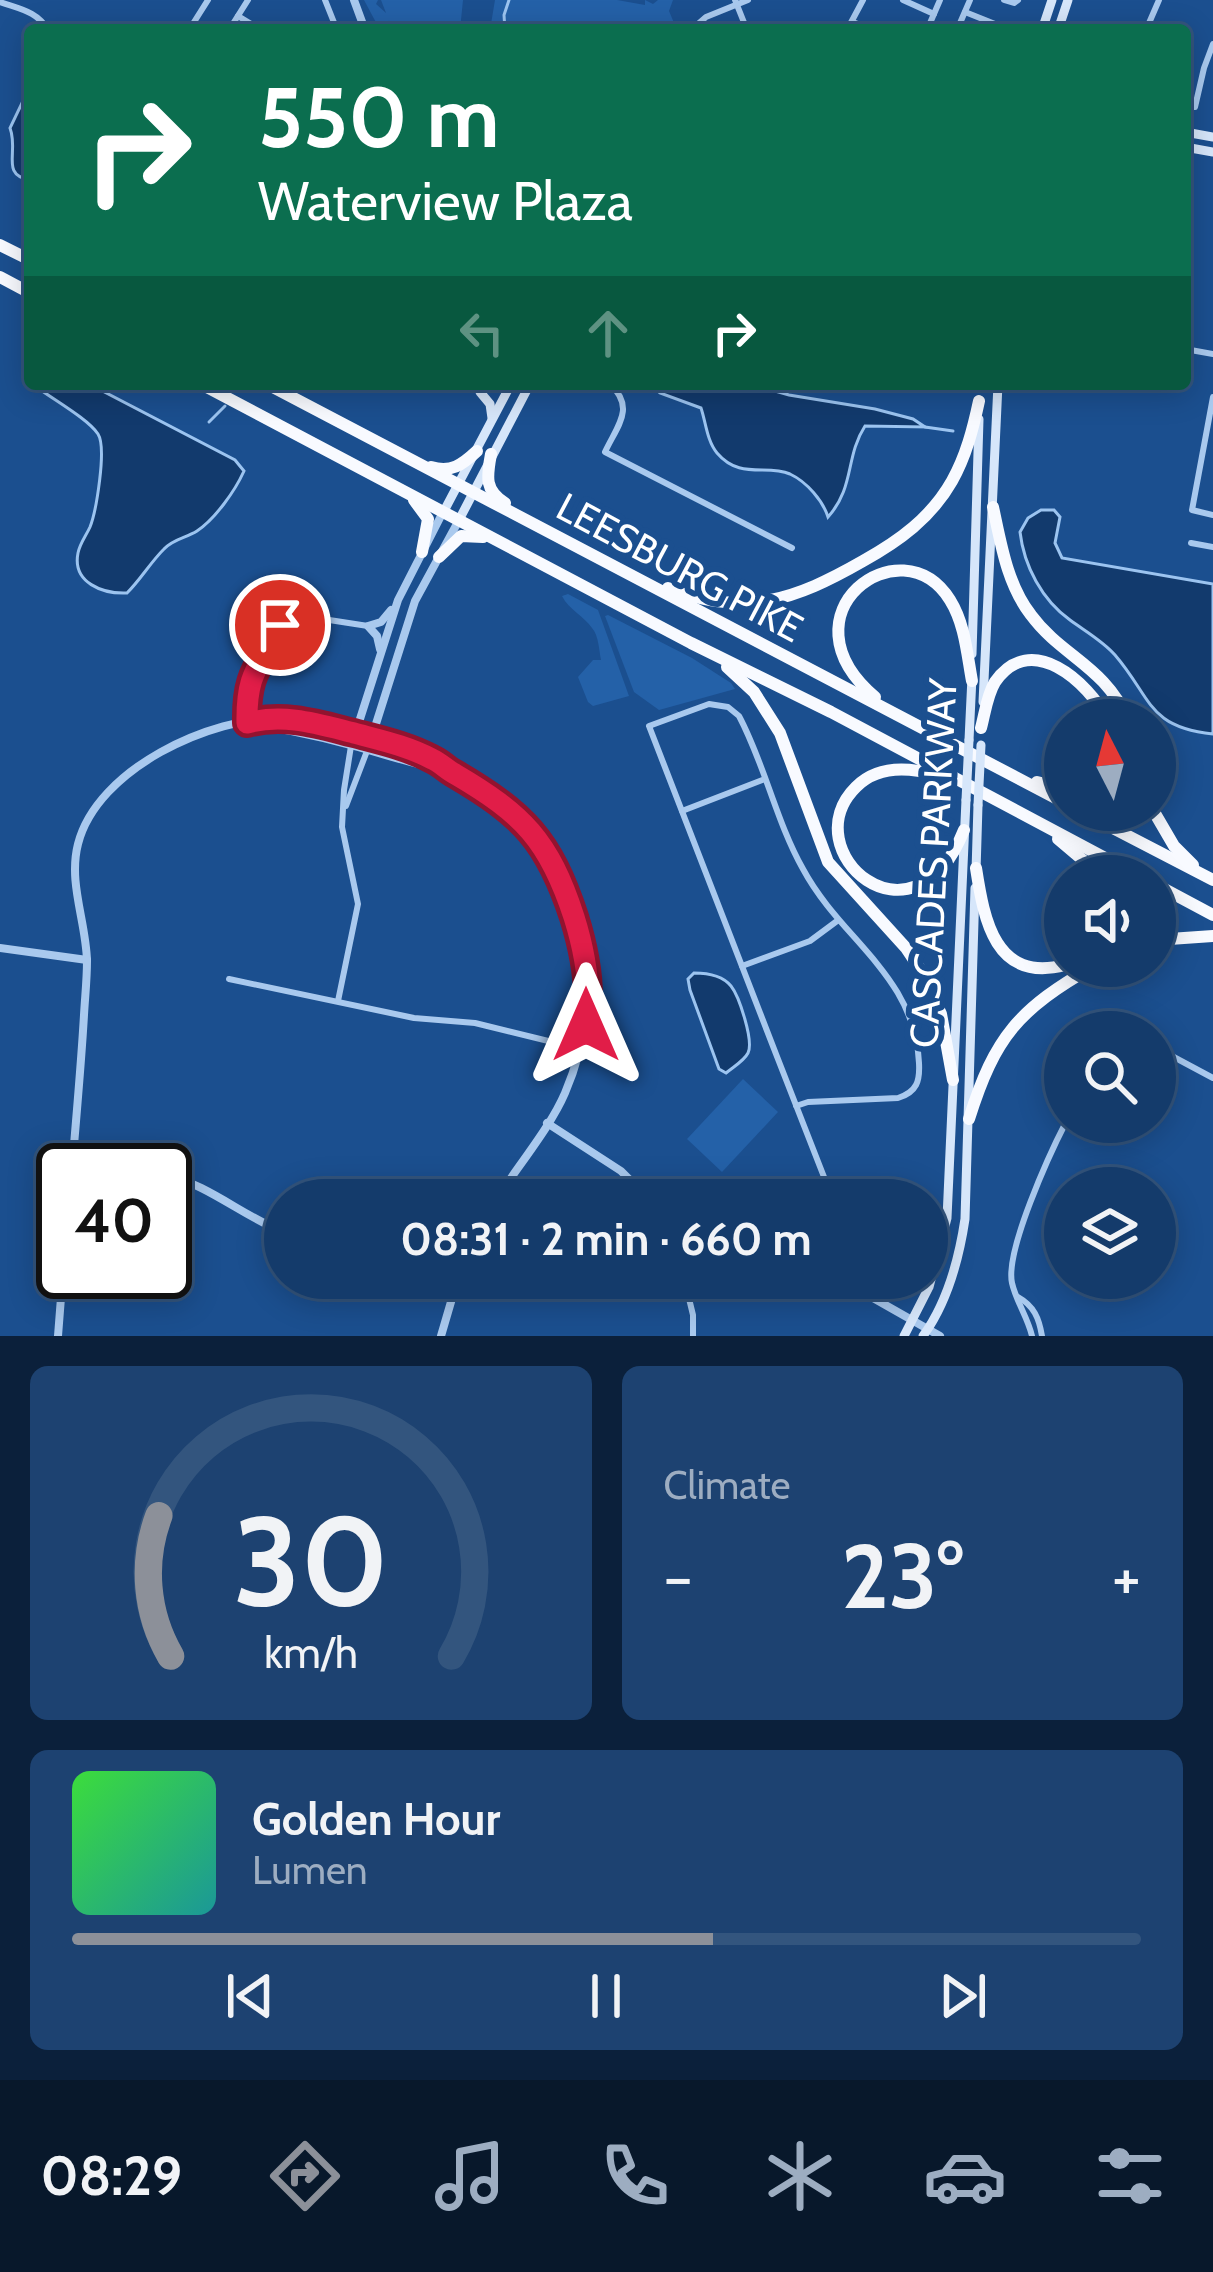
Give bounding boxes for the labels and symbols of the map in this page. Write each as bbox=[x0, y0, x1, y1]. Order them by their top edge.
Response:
street label: LEESBURG PIKE bbox=[549, 482, 811, 652]
pin bbox=[229, 574, 331, 676]
street label: CASCADES PARKWAY bbox=[899, 676, 967, 1049]
north arrow bbox=[1044, 699, 1176, 831]
position arrow bbox=[523, 962, 649, 1088]
speed limit sign: 40 bbox=[36, 1143, 192, 1299]

